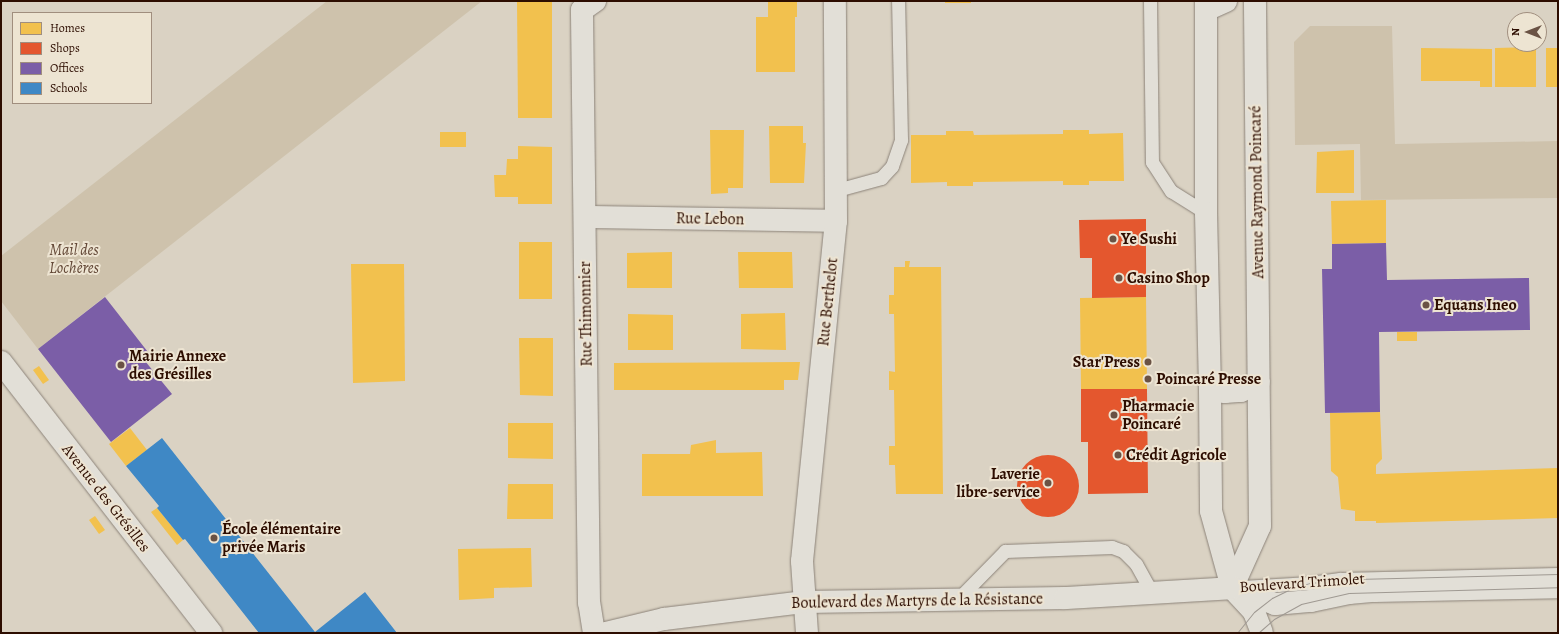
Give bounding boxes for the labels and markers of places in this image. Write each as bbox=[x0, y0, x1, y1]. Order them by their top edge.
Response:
place label: Ye Sushi bbox=[1121, 229, 1177, 249]
marker: Ye Sushi bbox=[1108, 234, 1118, 244]
place label: Casino Shop bbox=[1127, 268, 1210, 288]
marker: Casino Shop bbox=[1114, 273, 1124, 283]
place label: Equans Ineo bbox=[1434, 295, 1517, 315]
marker: Equans Ineo bbox=[1421, 300, 1431, 310]
place label: Mairie Annexe des Grésilles bbox=[129, 346, 226, 384]
place label: Star'Press bbox=[1073, 352, 1140, 372]
marker: Star'Press bbox=[1143, 357, 1153, 367]
marker: Mairie Annexe des Grésilles bbox=[116, 360, 126, 370]
place label: Poincaré Presse bbox=[1156, 369, 1261, 389]
marker: Poincaré Presse bbox=[1143, 374, 1153, 384]
place label: Pharmacie Poincaré bbox=[1122, 396, 1194, 434]
marker: Pharmacie Poincaré bbox=[1109, 410, 1119, 420]
place label: Crédit Agricole bbox=[1126, 445, 1227, 465]
marker: Crédit Agricole bbox=[1113, 450, 1123, 460]
place label: Laverie libre-service bbox=[957, 464, 1040, 502]
marker: Laverie libre-service bbox=[1043, 478, 1053, 488]
place label: École élémentaire privée Maris bbox=[222, 519, 341, 557]
marker: École élémentaire privée Maris bbox=[209, 533, 219, 543]

